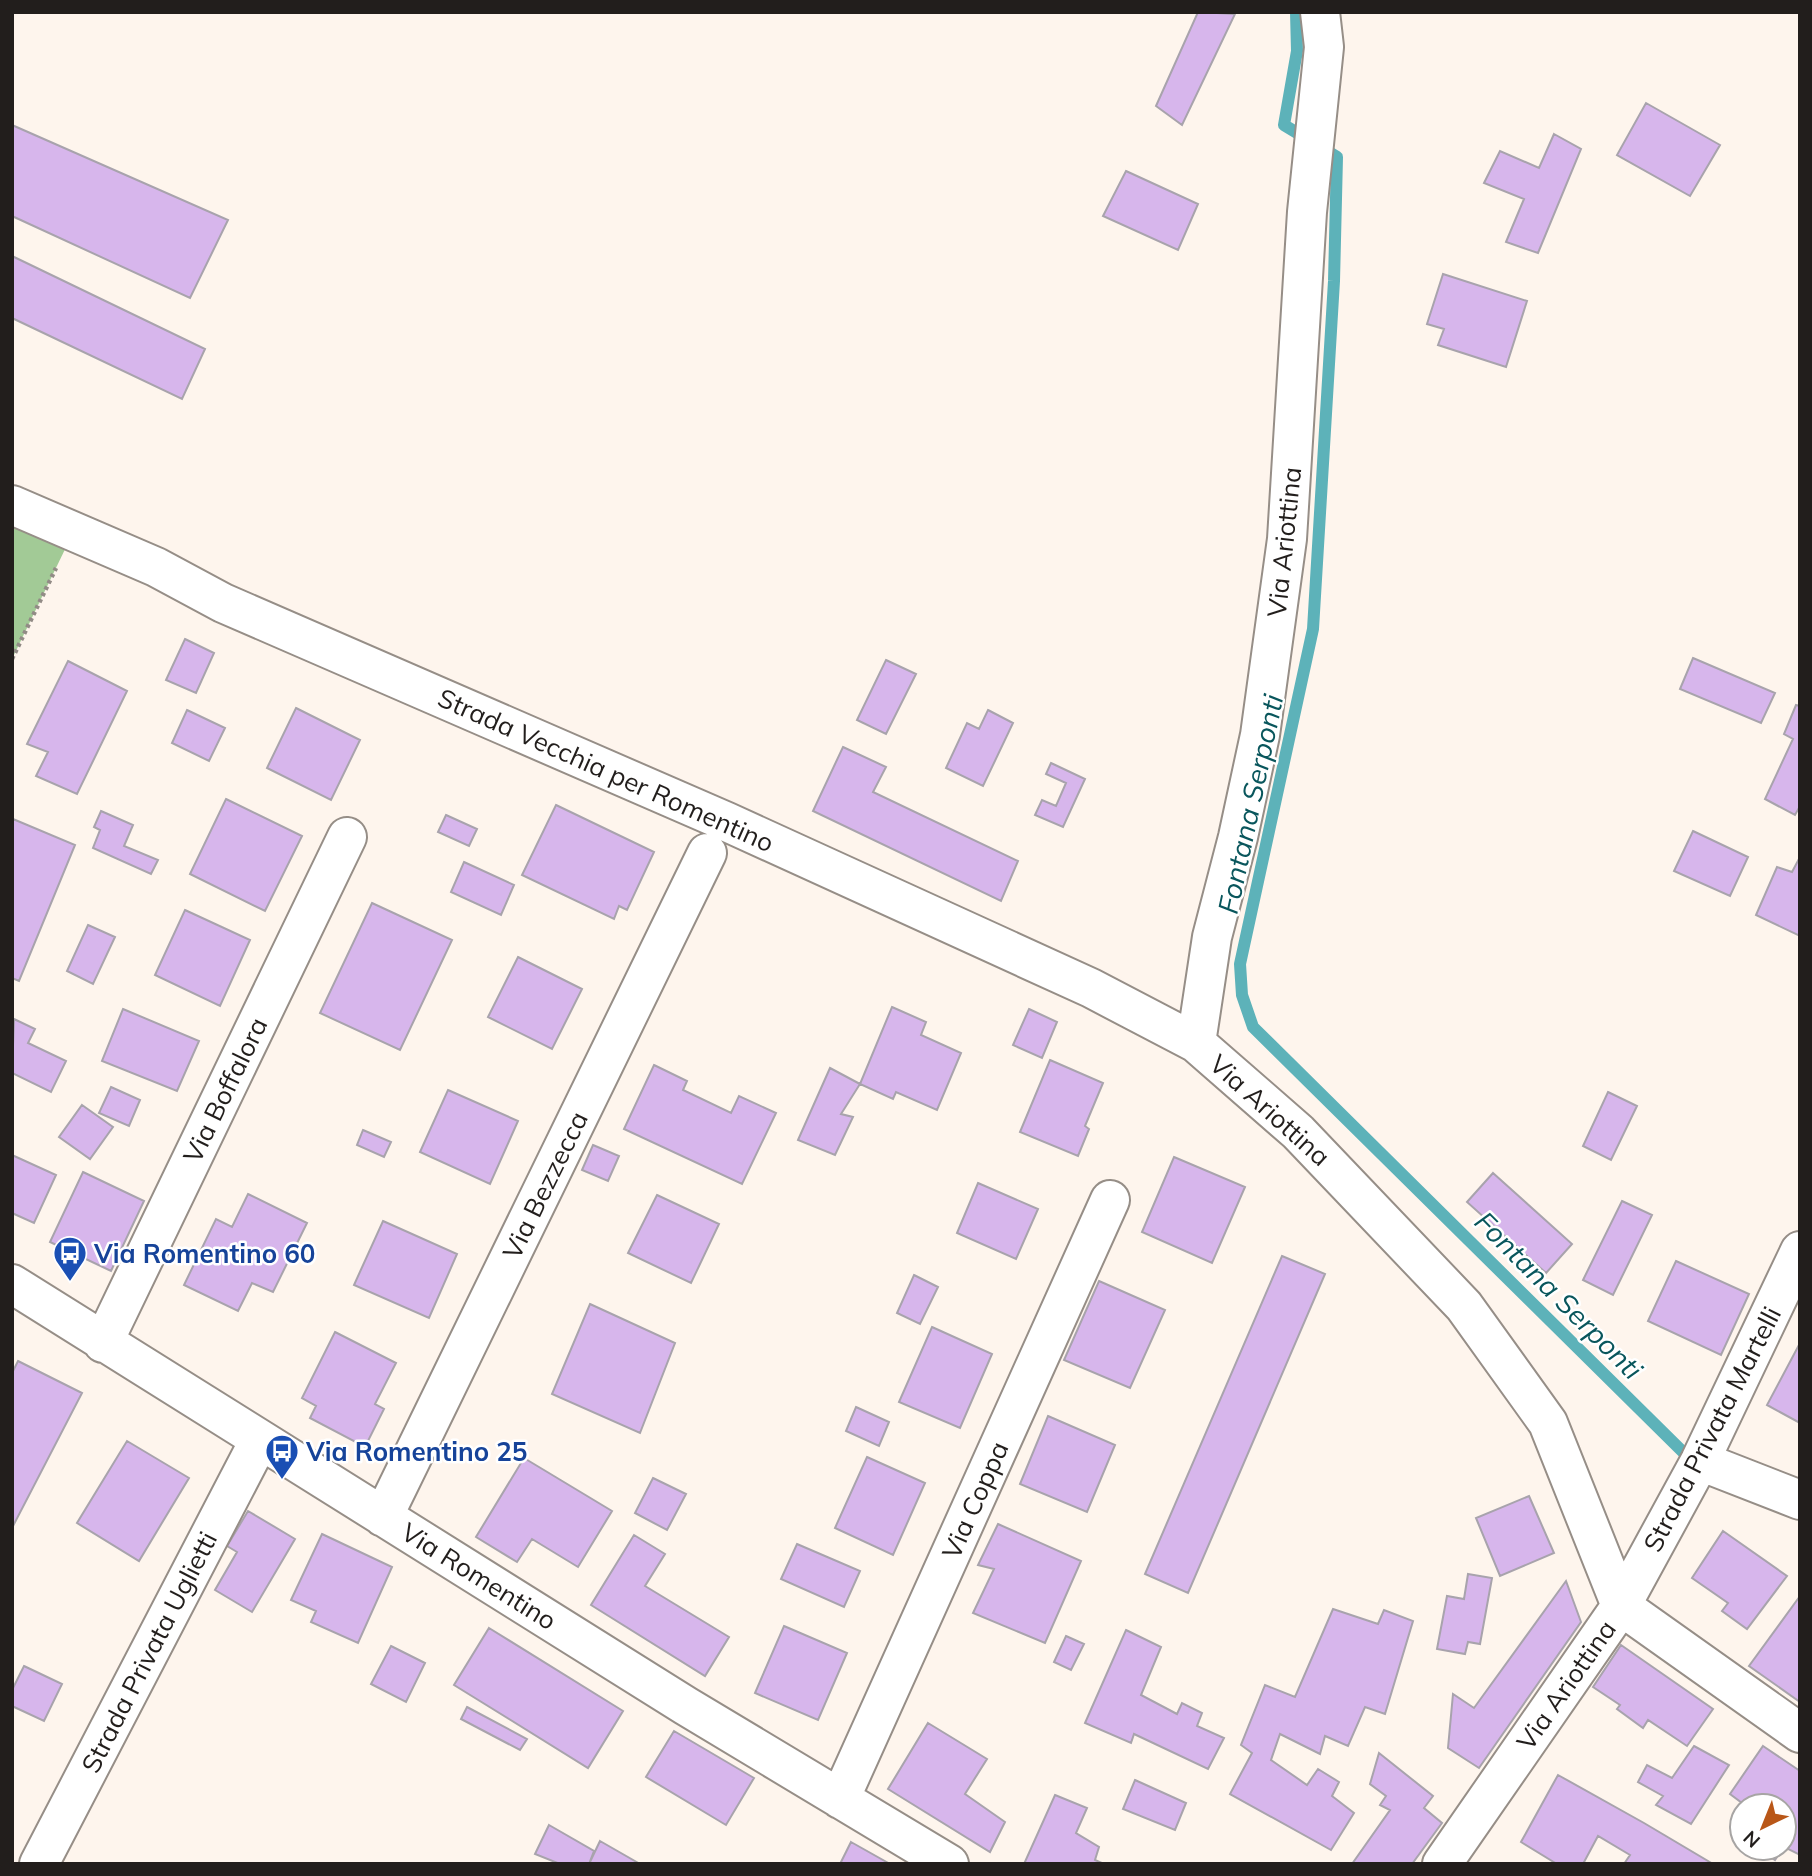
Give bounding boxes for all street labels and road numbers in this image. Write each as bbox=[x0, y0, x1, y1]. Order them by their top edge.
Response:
street label: Via Ariottina bbox=[1260, 465, 1308, 619]
street label: Strada Vecchia per Romentino bbox=[433, 681, 779, 859]
street label: Via Boffalora bbox=[176, 1012, 274, 1168]
street label: Via Ariottina bbox=[1203, 1047, 1337, 1173]
street label: Via Bezzecca bbox=[495, 1106, 595, 1264]
street label: Strada Privata Martelli bbox=[1636, 1301, 1788, 1557]
street label: Via Coppa bbox=[934, 1436, 1016, 1564]
street label: Via Romentino bbox=[395, 1515, 563, 1637]
street label: Strada Privata Uglietti bbox=[74, 1526, 224, 1778]
street label: Via Ariottina bbox=[1509, 1614, 1623, 1756]

